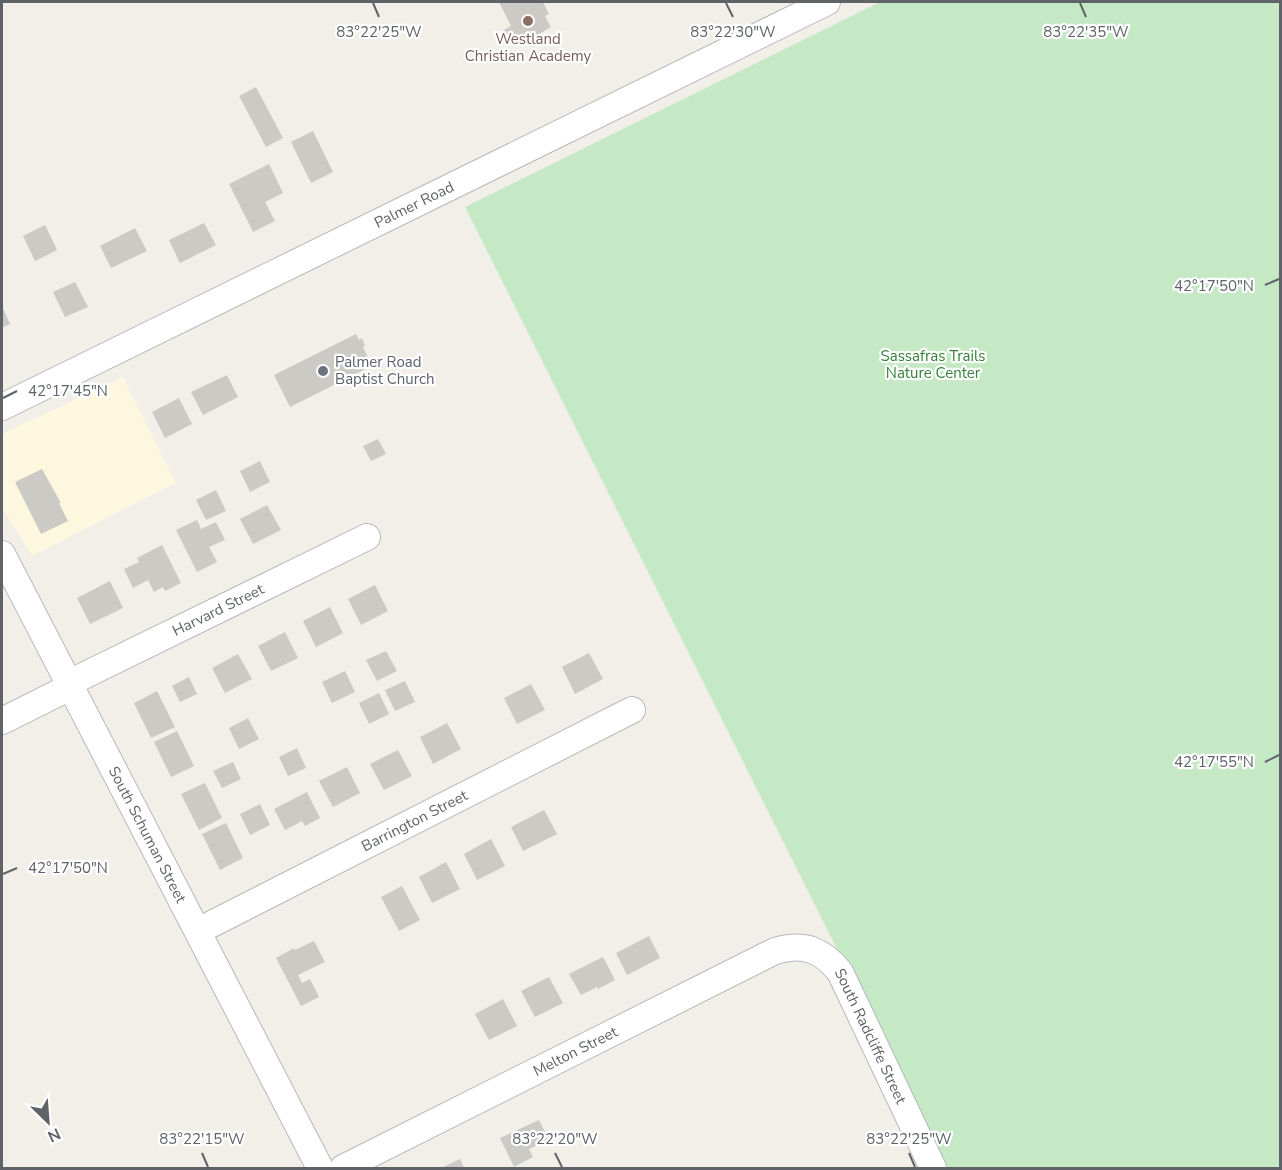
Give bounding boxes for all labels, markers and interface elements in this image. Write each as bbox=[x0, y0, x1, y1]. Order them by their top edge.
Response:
marker: Westland Christian Academy bbox=[521, 14, 535, 28]
text: 83°22'25"W bbox=[336, 22, 422, 42]
text: 83°22'30"W bbox=[690, 22, 776, 42]
text: 83°22'35"W bbox=[1043, 22, 1129, 42]
place label: Westland Christian Academy bbox=[465, 29, 592, 66]
street label: Palmer Road bbox=[371, 177, 457, 233]
text: 42°17'50"N bbox=[1174, 276, 1254, 296]
park label: Sassafras Trails Nature Center bbox=[880, 346, 986, 383]
place label: Palmer Road Baptist Church bbox=[335, 352, 435, 389]
marker: Palmer Road Baptist Church bbox=[316, 364, 330, 378]
text: 42°17'45"N bbox=[28, 381, 108, 401]
street label: Harvard Street bbox=[169, 579, 268, 641]
text: 42°17'55"N bbox=[1174, 752, 1254, 772]
street label: South Schuman Street bbox=[104, 763, 191, 907]
street label: Barrington Street bbox=[358, 785, 472, 856]
text: 42°17'50"N bbox=[28, 858, 108, 878]
street label: South Radcliffe Street bbox=[830, 965, 911, 1108]
street label: Melton Street bbox=[530, 1021, 622, 1081]
north arrow bbox=[18, 1092, 78, 1152]
text: N bbox=[44, 1122, 64, 1147]
text: 83°22'15"W bbox=[159, 1129, 245, 1149]
text: 83°22'20"W bbox=[512, 1129, 598, 1149]
text: 83°22'25"W bbox=[866, 1129, 952, 1149]

